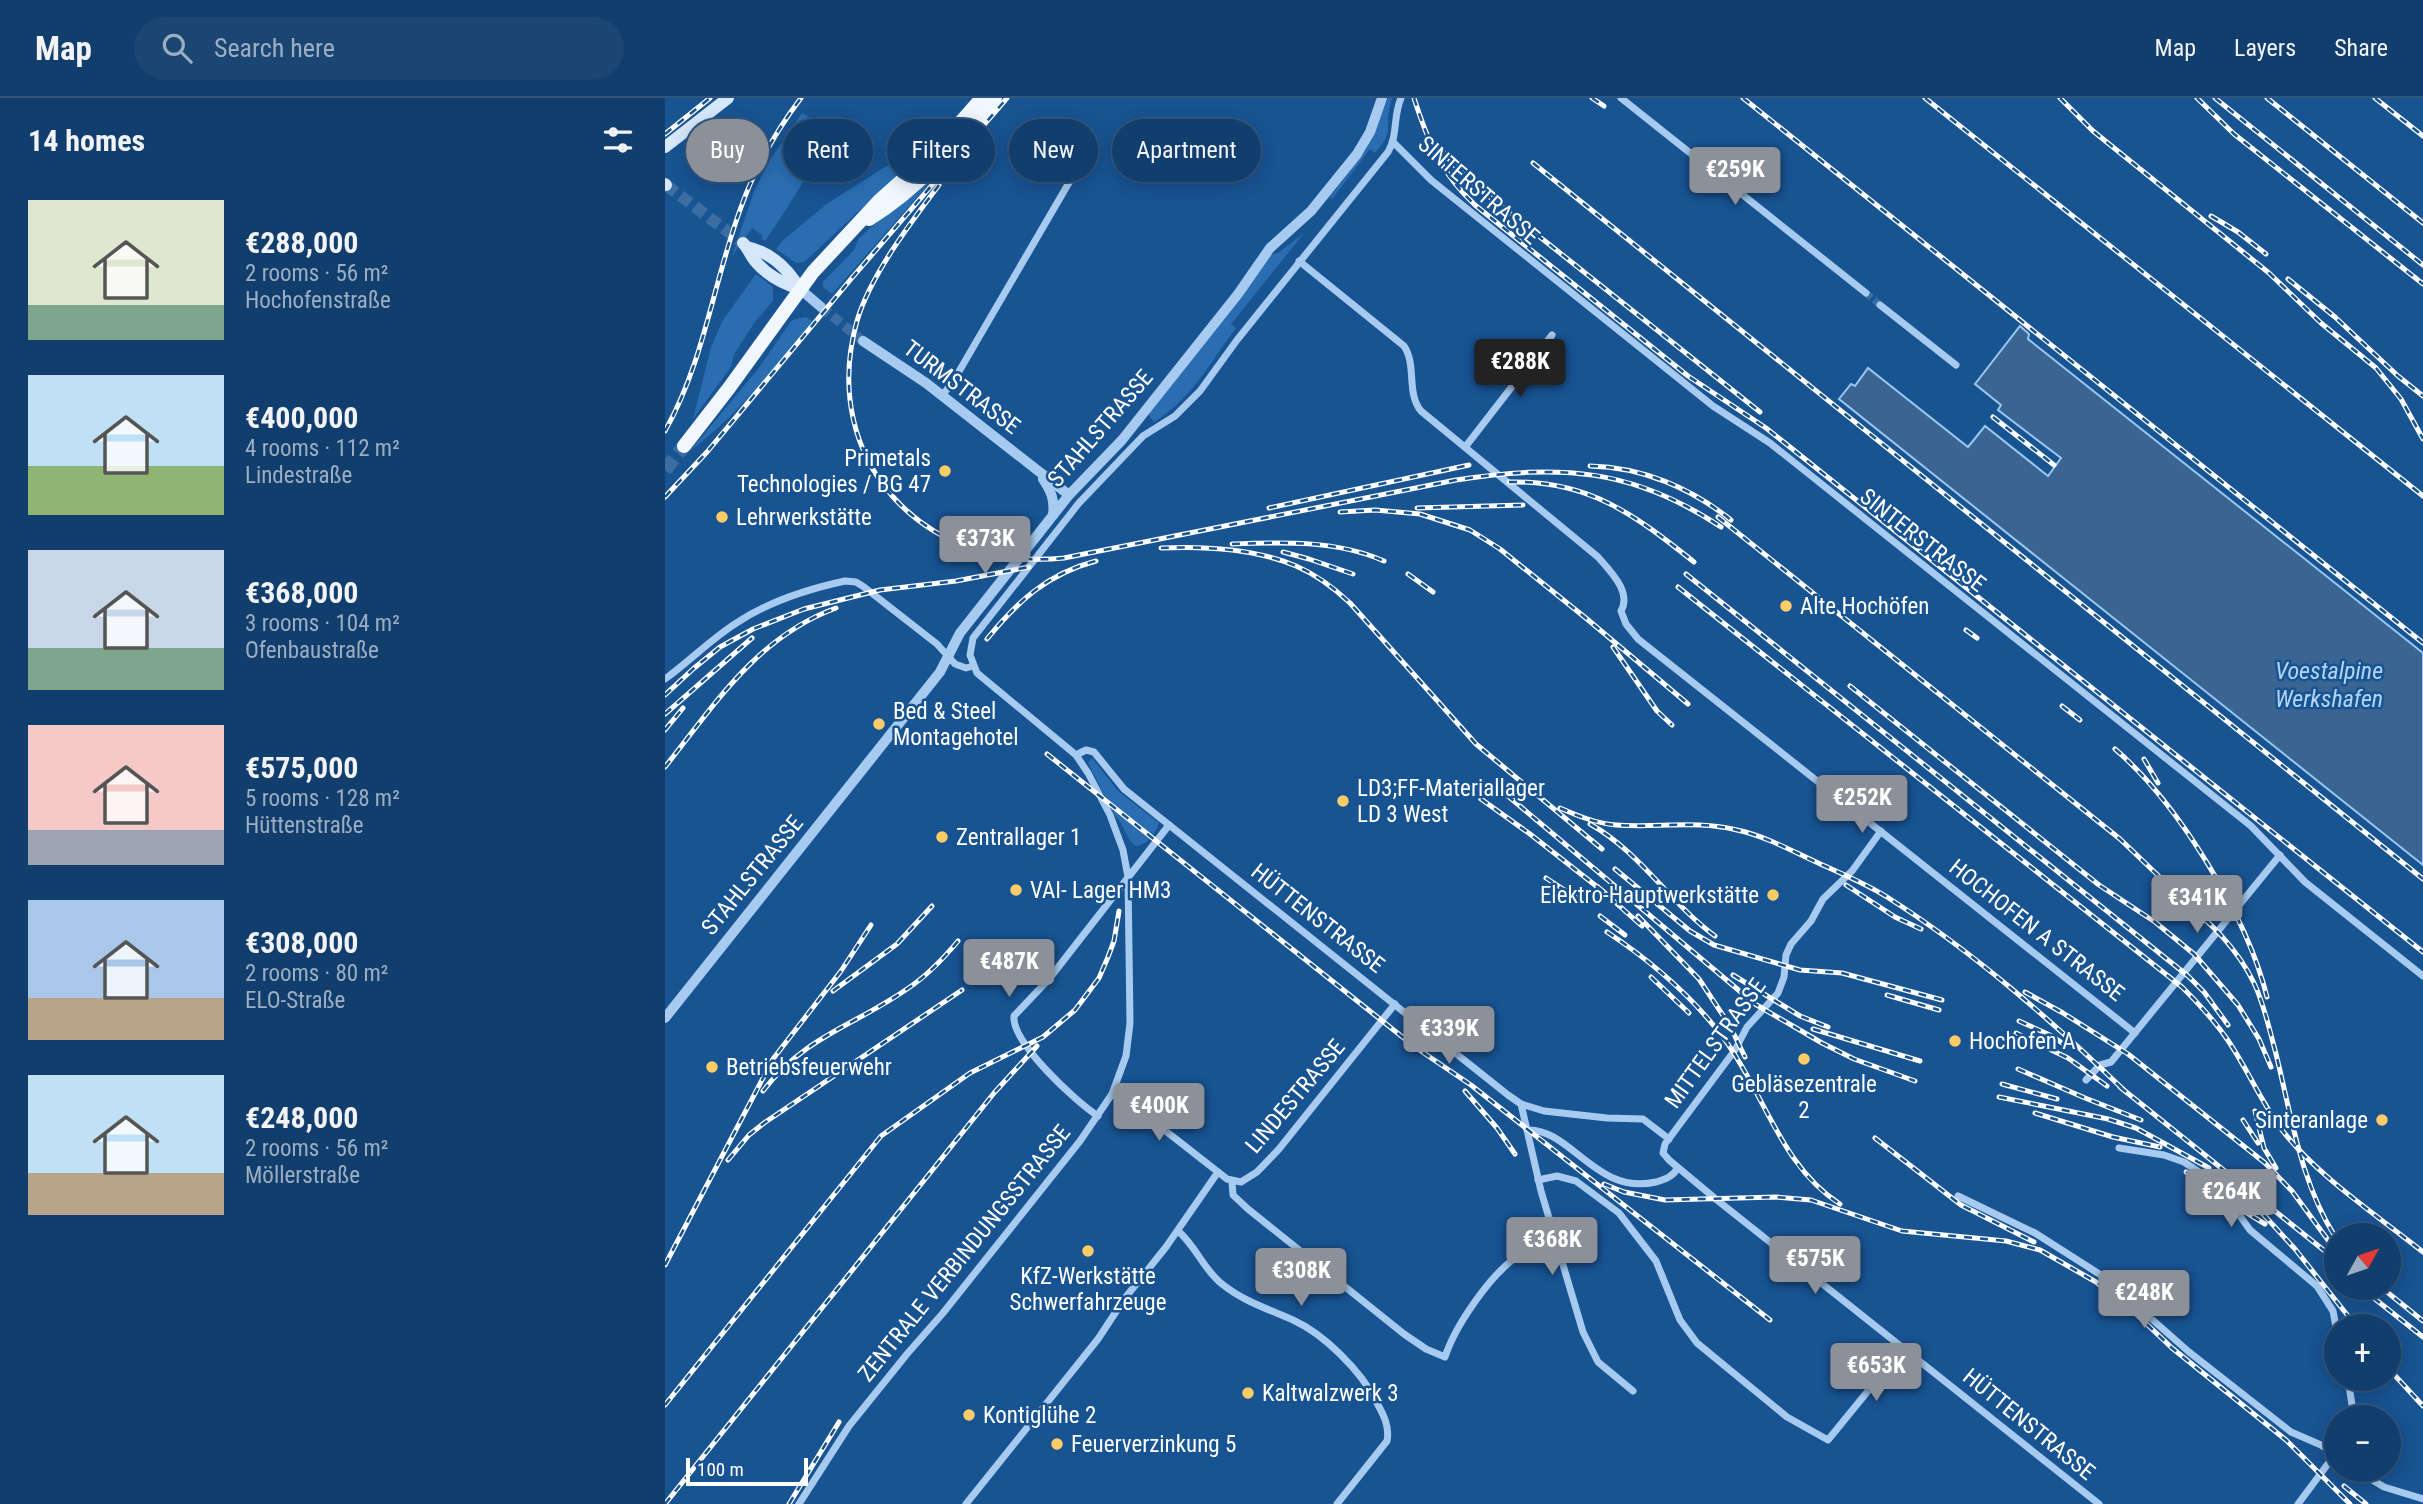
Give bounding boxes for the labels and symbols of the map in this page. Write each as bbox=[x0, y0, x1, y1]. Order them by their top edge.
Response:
street label: SINTERSTRASSE bbox=[1413, 130, 1545, 250]
pin: €259K bbox=[1686, 148, 1784, 207]
street label: TURMSTRASSE bbox=[898, 335, 1025, 440]
pin: €288K bbox=[1471, 340, 1569, 399]
street label: STAHLSTRASSE bbox=[1042, 364, 1159, 492]
place label: Primetals Technologies / BG 47 bbox=[737, 445, 931, 498]
marker: Primetals Technologies / BG 47 bbox=[937, 463, 953, 479]
street label: SINTERSTRASSE bbox=[1855, 483, 1991, 598]
place label: Lehrwerkstätte bbox=[736, 504, 872, 531]
marker: Lehrwerkstätte bbox=[714, 509, 730, 525]
pin: €373K bbox=[936, 517, 1034, 576]
place label: Alte Hochöfen bbox=[1800, 593, 1929, 620]
marker: Alte Hochöfen bbox=[1778, 598, 1794, 614]
water label: Voestalpine Werkshafen bbox=[2275, 657, 2383, 713]
place label: Bed & Steel Montagehotel bbox=[893, 698, 1019, 751]
marker: Bed & Steel Montagehotel bbox=[871, 716, 887, 732]
place label: LD3;FF-Materiallager LD 3 West bbox=[1357, 775, 1545, 828]
pin: €252K bbox=[1813, 776, 1911, 835]
marker: LD3;FF-Materiallager LD 3 West bbox=[1335, 793, 1351, 809]
street label: STAHLSTRASSE bbox=[696, 810, 809, 941]
place label: Zentrallager 1 bbox=[956, 824, 1081, 851]
marker: Zentrallager 1 bbox=[934, 829, 950, 845]
street label: HOCHOFEN A STRASSE bbox=[1944, 854, 2129, 1007]
street label: HÜTTENSTRASSE bbox=[1246, 857, 1390, 979]
pin: €341K bbox=[2148, 876, 2246, 935]
place label: VAI- Lager HM3 bbox=[1030, 877, 1171, 904]
marker: VAI- Lager HM3 bbox=[1008, 882, 1024, 898]
place label: Elektro-Hauptwerkstätte bbox=[1540, 882, 1759, 909]
marker: Elektro-Hauptwerkstätte bbox=[1765, 887, 1781, 903]
pin: €487K bbox=[960, 940, 1058, 999]
street label: MITTELSTRASSE bbox=[1659, 973, 1772, 1114]
pin: €339K bbox=[1400, 1006, 1498, 1066]
place label: Hochofen A bbox=[1969, 1028, 2076, 1055]
marker: Hochofen A bbox=[1947, 1033, 1963, 1049]
street label: LINDESTRASSE bbox=[1240, 1034, 1351, 1159]
marker: Gebläsezentrale 2 bbox=[1796, 1051, 1812, 1067]
place label: Betriebsfeuerwehr bbox=[726, 1054, 892, 1081]
marker: Betriebsfeuerwehr bbox=[704, 1059, 720, 1075]
place label: Gebläsezentrale 2 bbox=[1731, 1071, 1877, 1124]
pin: €400K bbox=[1110, 1084, 1208, 1143]
place label: Sinteranlage bbox=[2255, 1107, 2368, 1134]
marker: Sinteranlage bbox=[2374, 1112, 2390, 1128]
street label: ZENTRALE VERBINDUNGSSTRASSE bbox=[853, 1120, 1076, 1387]
pin: €264K bbox=[2182, 1170, 2280, 1229]
pin: €368K bbox=[1503, 1218, 1601, 1277]
north arrow bbox=[2324, 1223, 2401, 1300]
pin: €575K bbox=[1766, 1236, 1864, 1296]
marker: KfZ-Werkstätte Schwerfahrzeuge bbox=[1080, 1243, 1096, 1259]
pin: €308K bbox=[1252, 1248, 1350, 1308]
place label: KfZ-Werkstätte Schwerfahrzeuge bbox=[1010, 1263, 1166, 1316]
pin: €248K bbox=[2095, 1270, 2193, 1330]
pin: €653K bbox=[1827, 1344, 1925, 1403]
street label: HÜTTENSTRASSE bbox=[1957, 1362, 2101, 1486]
place label: Kaltwalzwerk 3 bbox=[1262, 1380, 1399, 1407]
marker: Kaltwalzwerk 3 bbox=[1240, 1385, 1256, 1401]
place label: Kontiglühe 2 bbox=[983, 1402, 1096, 1429]
marker: Kontiglühe 2 bbox=[961, 1407, 977, 1423]
place label: Feuerverzinkung 5 bbox=[1071, 1431, 1236, 1458]
marker: Feuerverzinkung 5 bbox=[1049, 1436, 1065, 1452]
scale bar bbox=[686, 1455, 809, 1487]

